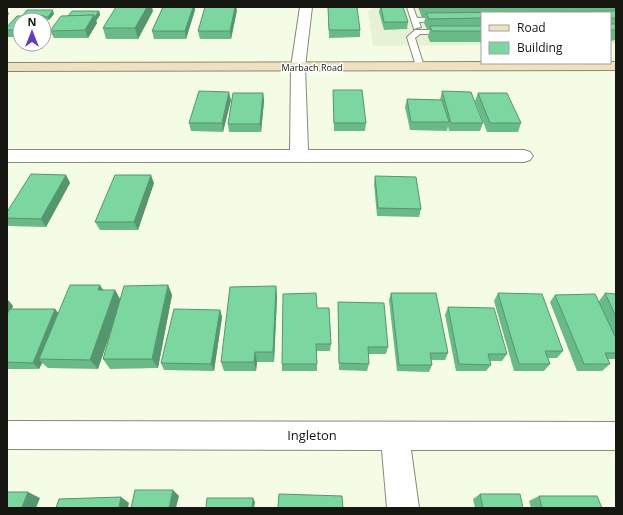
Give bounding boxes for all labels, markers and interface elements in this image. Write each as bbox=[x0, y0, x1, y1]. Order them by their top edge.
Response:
north arrow bbox=[12, 12, 52, 52]
legend bbox=[481, 12, 611, 64]
text: N bbox=[28, 14, 36, 29]
text: Road bbox=[517, 19, 546, 36]
text: Building bbox=[517, 39, 563, 56]
street label: Marbach Road bbox=[282, 61, 342, 74]
street label: Ingleton bbox=[287, 426, 337, 444]

